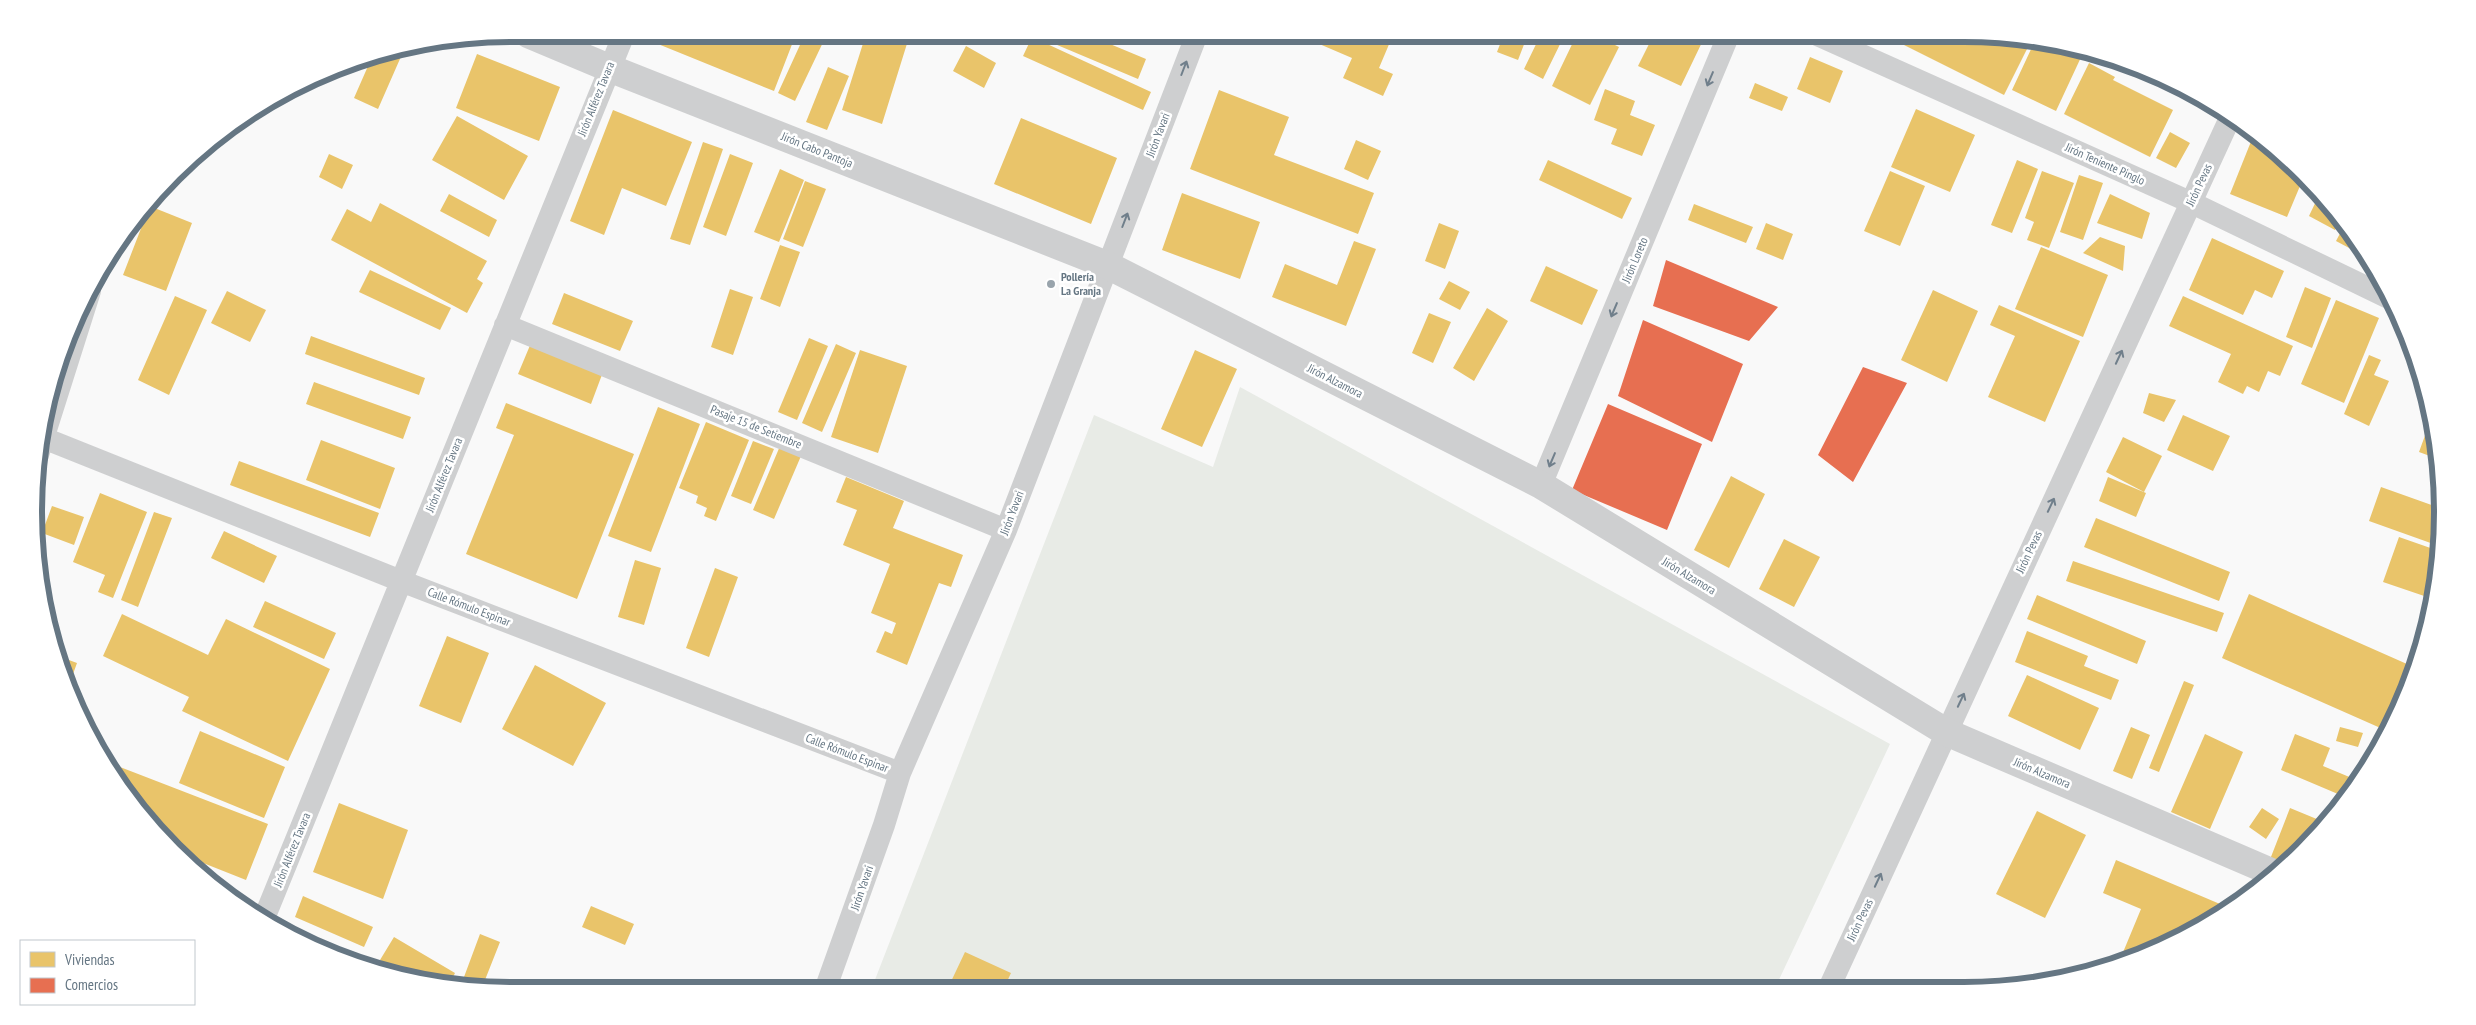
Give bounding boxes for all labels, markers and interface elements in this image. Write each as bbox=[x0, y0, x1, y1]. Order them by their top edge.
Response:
street label: Jirón Alférez Tavara bbox=[573, 59, 617, 139]
one-way arrow bbox=[1180, 61, 1189, 76]
one-way arrow bbox=[1705, 71, 1715, 86]
street label: Jirón Yavari bbox=[1142, 110, 1173, 160]
street label: Jirón Cabo Pantoja bbox=[778, 128, 855, 171]
street label: Jirón Teniente Pinglo bbox=[2062, 139, 2147, 188]
street label: Jirón Pevas bbox=[2182, 161, 2215, 209]
one-way arrow bbox=[1121, 212, 1130, 228]
street label: Jirón Loreto bbox=[1618, 235, 1651, 286]
place label: Pollería La Granja bbox=[1061, 269, 1101, 298]
marker: Pollería La Granja bbox=[1045, 278, 1057, 290]
one-way arrow bbox=[1609, 302, 1619, 317]
one-way arrow bbox=[2114, 350, 2124, 365]
street label: Jirón Alzamora bbox=[1304, 360, 1366, 401]
street label: Pasaje 15 de Setiembre bbox=[708, 401, 804, 452]
street label: Jirón Alférez Tavara bbox=[421, 435, 465, 515]
one-way arrow bbox=[1547, 452, 1556, 467]
street label: Jirón Yavari bbox=[996, 488, 1027, 538]
one-way arrow bbox=[2046, 498, 2056, 513]
street label: Jirón Pevas bbox=[2012, 528, 2045, 576]
street label: Jirón Alzamora bbox=[1659, 553, 1719, 598]
street label: Calle Rómulo Espinar bbox=[426, 584, 513, 629]
one-way arrow bbox=[1956, 693, 1966, 708]
street label: Calle Rómulo Espinar bbox=[804, 730, 891, 775]
street label: Jirón Alzamora bbox=[2011, 753, 2073, 791]
street label: Jirón Alférez Tavara bbox=[269, 810, 313, 890]
street label: Jirón Yavari bbox=[847, 863, 876, 913]
one-way arrow bbox=[1874, 873, 1884, 888]
street label: Jirón Pevas bbox=[1843, 896, 1876, 944]
legend bbox=[20, 940, 195, 1005]
text: Viviendas bbox=[64, 950, 115, 969]
text: Comercios bbox=[65, 975, 118, 994]

